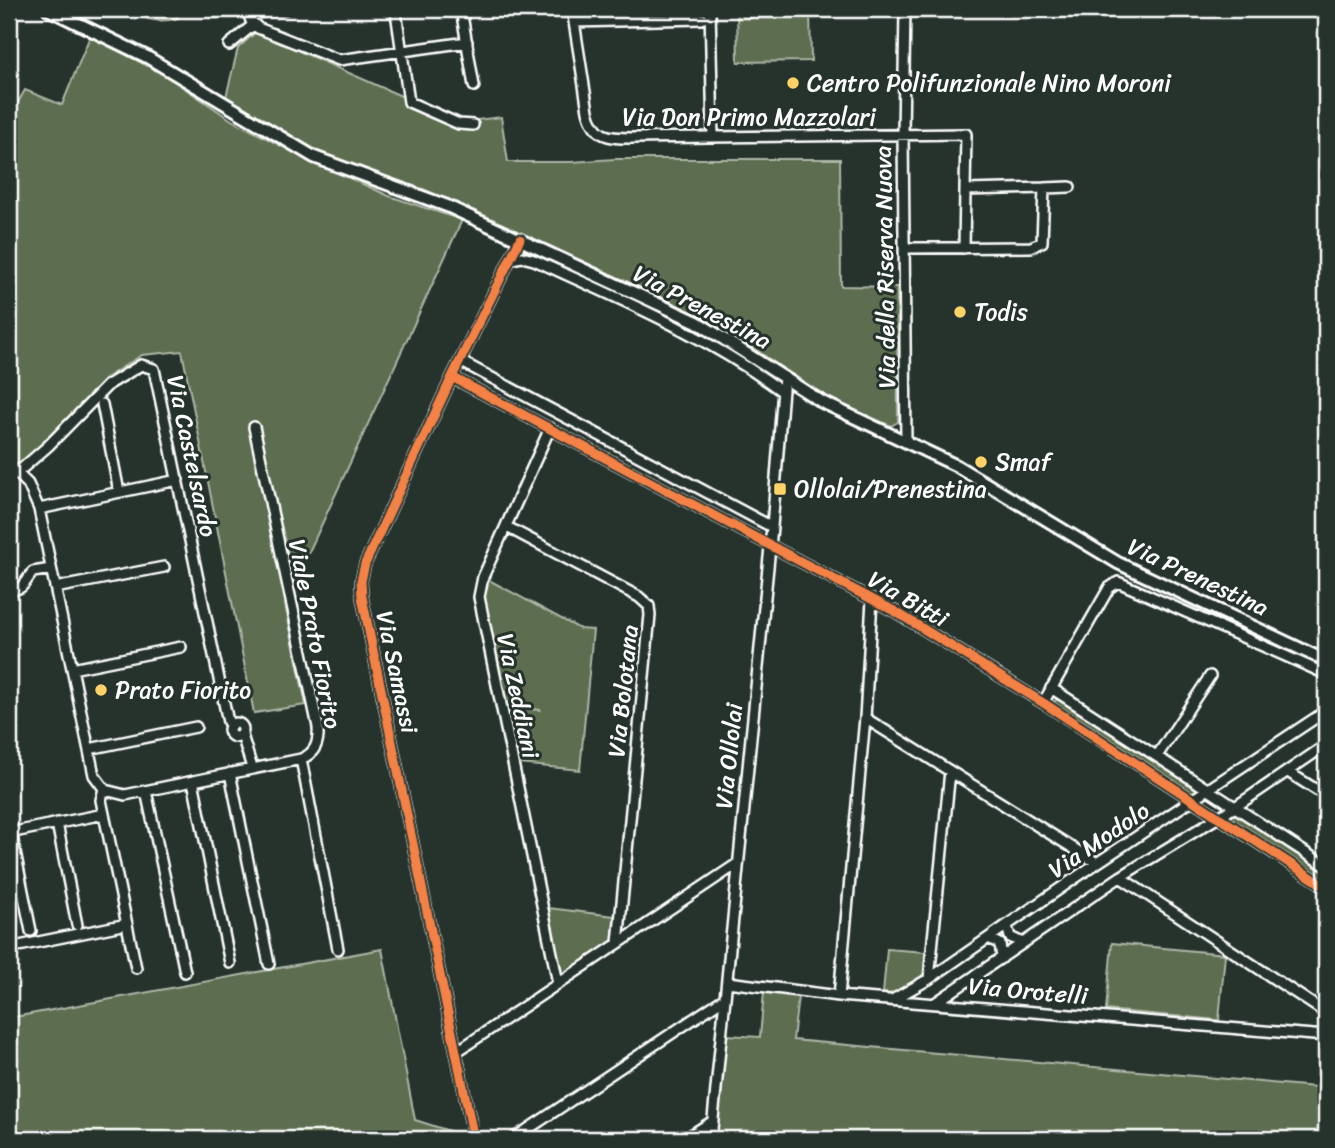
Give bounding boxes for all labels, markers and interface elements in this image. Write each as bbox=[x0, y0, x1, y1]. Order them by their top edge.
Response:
place label: Centro Polifunzionale Nino Moroni bbox=[807, 62, 1172, 104]
marker: Centro Polifunzionale Nino Moroni bbox=[785, 75, 801, 91]
street label: Via Don Primo Mazzolari bbox=[622, 96, 876, 138]
street label: Via della Riserva Nuova bbox=[862, 145, 908, 389]
street label: Via Prenestina bbox=[625, 253, 779, 361]
place label: Todis bbox=[974, 291, 1028, 333]
marker: Todis bbox=[952, 304, 968, 320]
street label: Via Castelsardo bbox=[154, 371, 230, 541]
place label: Smaf bbox=[995, 441, 1054, 483]
marker: Smaf bbox=[973, 454, 989, 470]
place label: Ollolai/Prenestina bbox=[794, 468, 987, 510]
marker: Ollolai/Prenestina bbox=[772, 481, 788, 497]
street label: Via Prenestina bbox=[1120, 526, 1276, 628]
street label: Viale Prato Fiorito bbox=[276, 536, 354, 733]
street label: Via Bitti bbox=[860, 559, 958, 640]
street label: Via Samassi bbox=[364, 607, 431, 738]
street label: Via Bolotana bbox=[595, 623, 651, 759]
street label: Via Zeddiani bbox=[484, 630, 552, 763]
place label: Prato Fiorito bbox=[115, 669, 251, 711]
marker: Prato Fiorito bbox=[93, 682, 109, 698]
street label: Via Ollolai bbox=[703, 700, 756, 811]
street label: Via Modolo bbox=[1039, 790, 1159, 890]
street label: Via Orotelli bbox=[967, 965, 1091, 1017]

